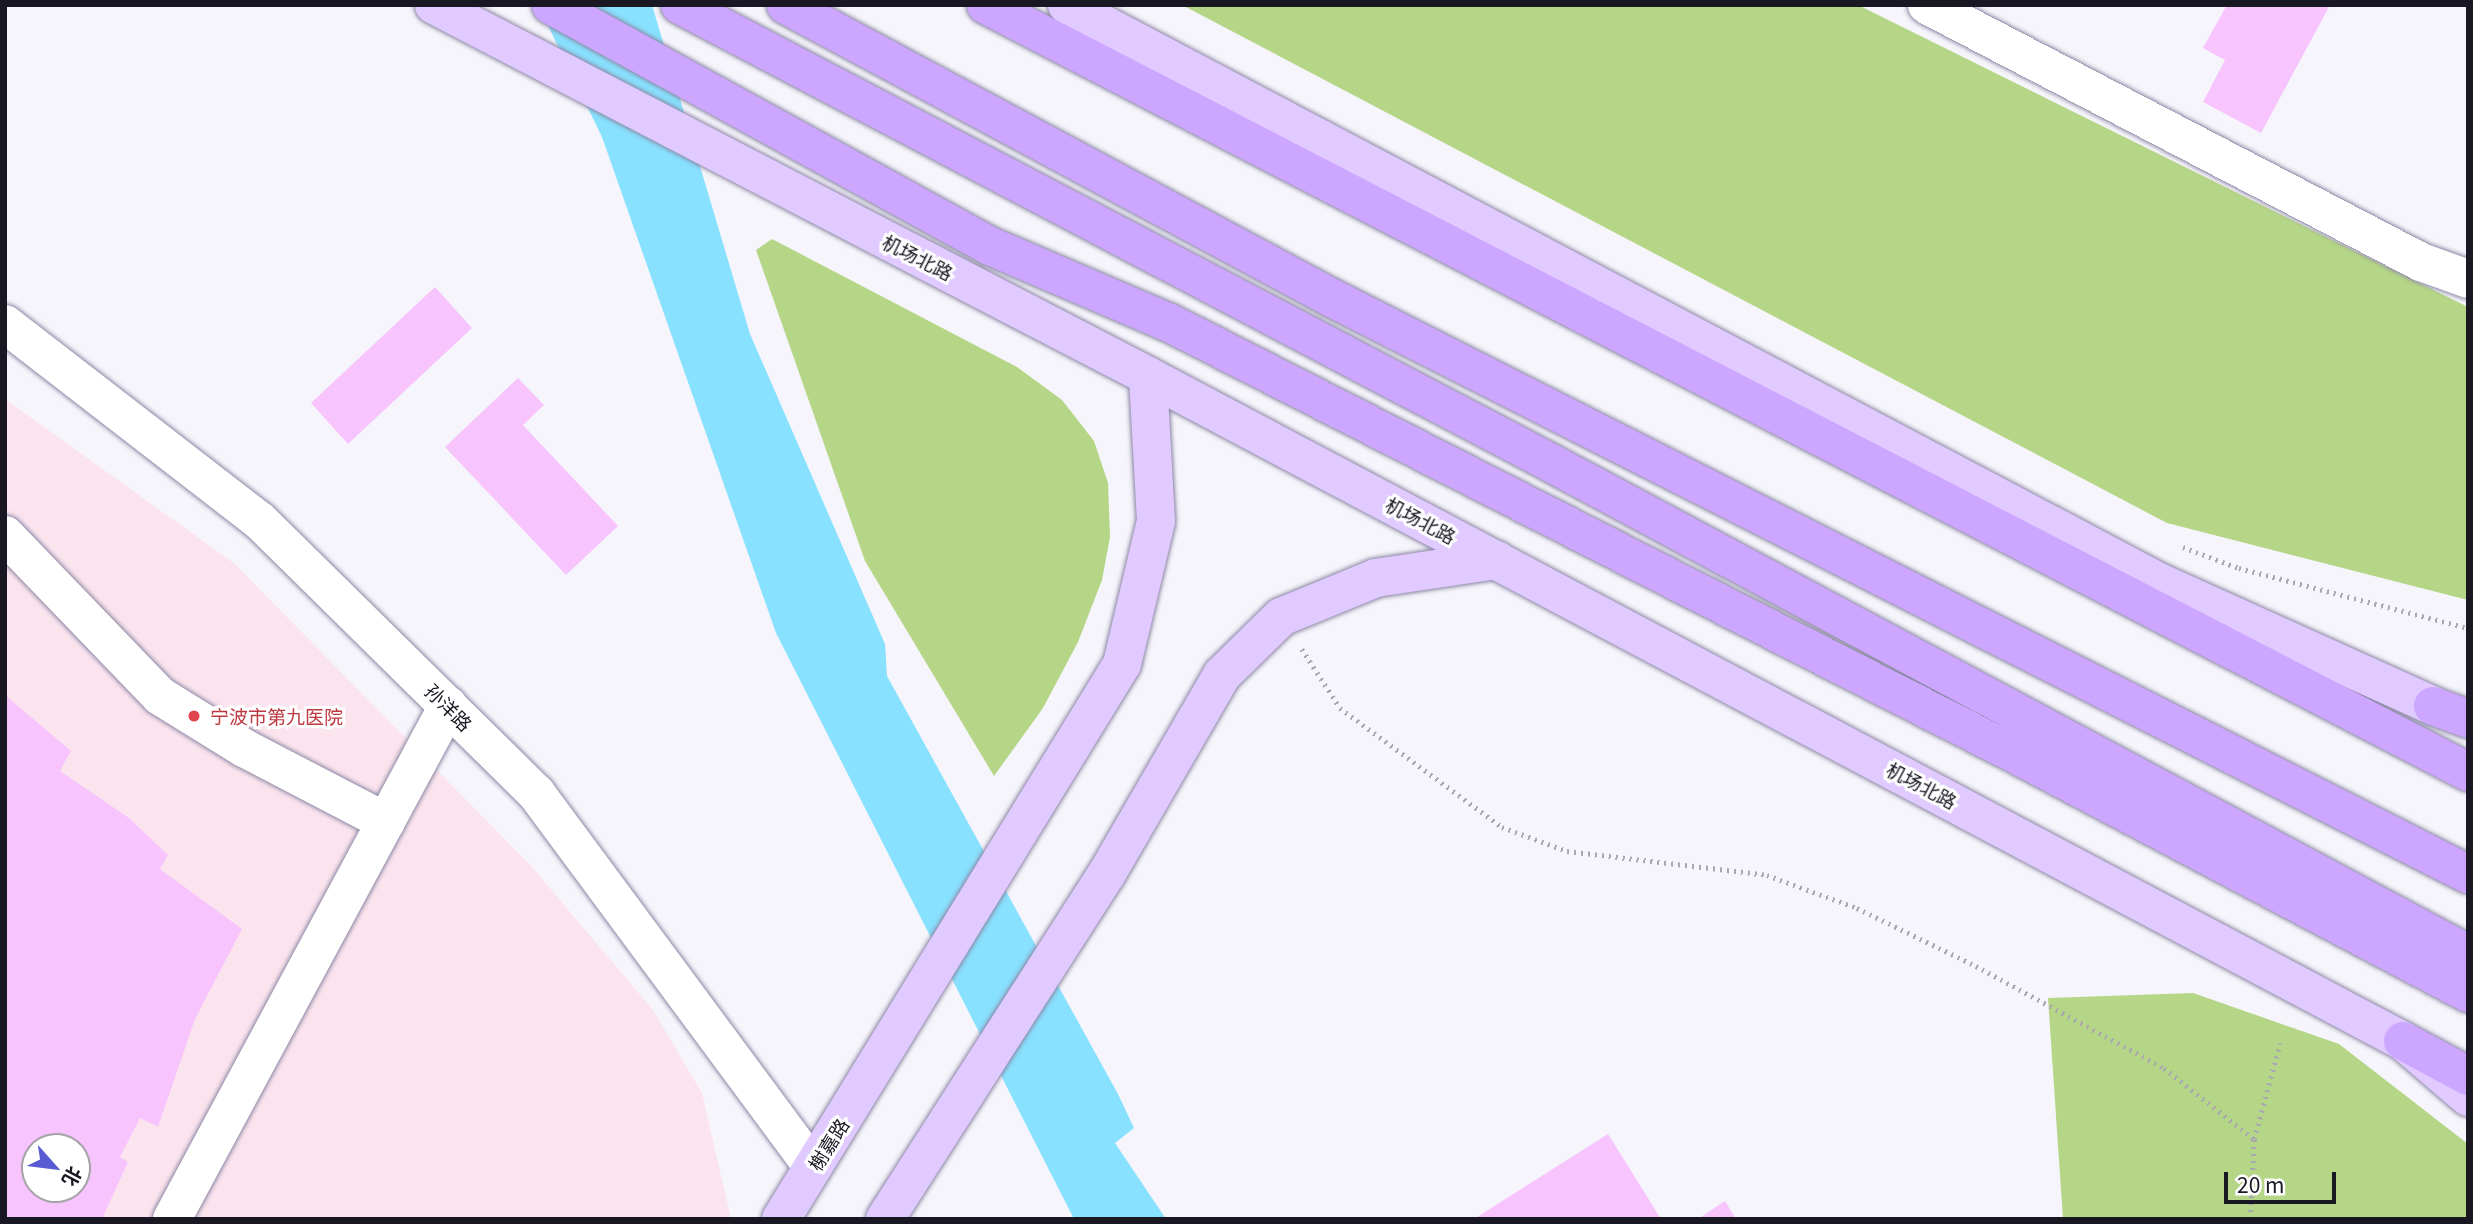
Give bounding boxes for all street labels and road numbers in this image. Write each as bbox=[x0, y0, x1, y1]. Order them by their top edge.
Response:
street label: 机场北路 bbox=[879, 230, 957, 284]
street label: 机场北路 bbox=[1382, 492, 1460, 548]
street label: 孙洋路 bbox=[421, 679, 477, 735]
street label: 机场北路 bbox=[1883, 757, 1961, 813]
street label: 榭嘉路 bbox=[803, 1114, 853, 1174]

